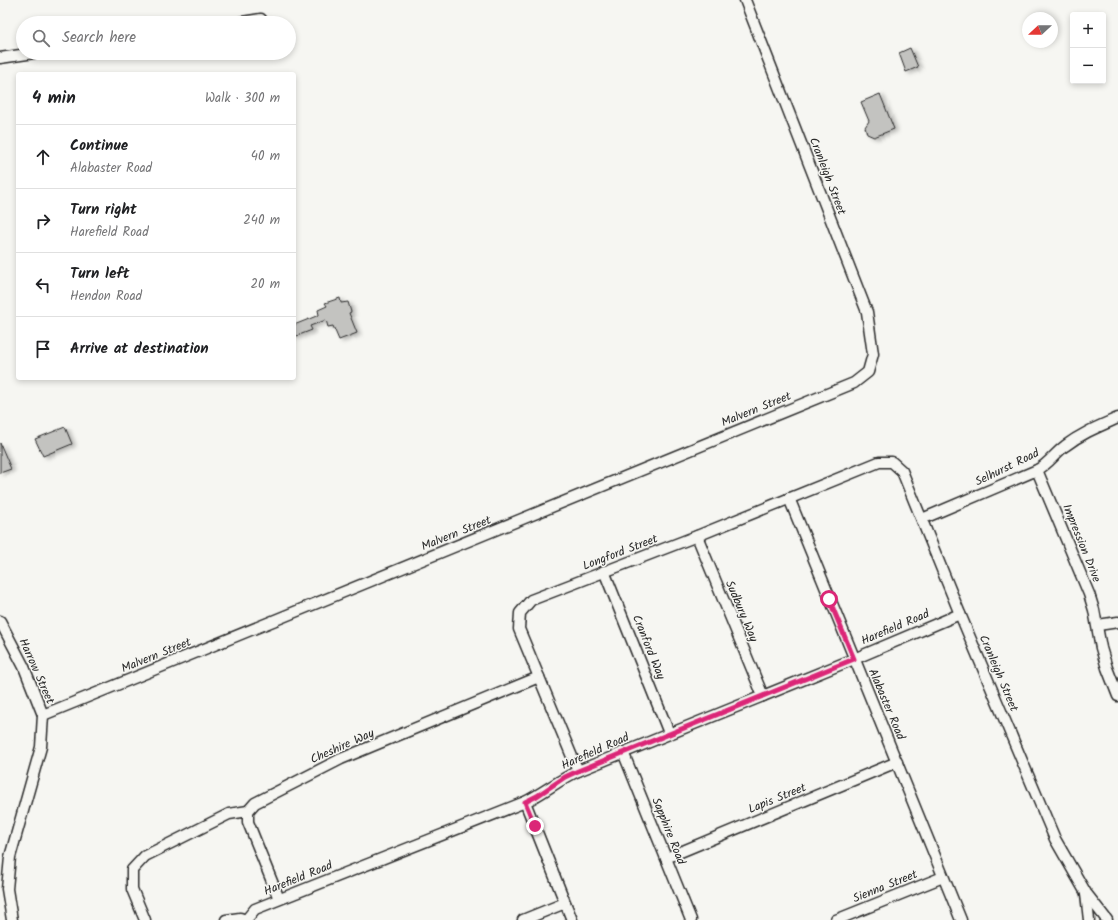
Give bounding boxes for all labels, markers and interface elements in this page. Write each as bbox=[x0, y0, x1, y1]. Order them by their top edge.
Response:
north arrow bbox=[1022, 12, 1058, 48]
map controls bbox=[1070, 12, 1106, 84]
button: + bbox=[1070, 12, 1106, 48]
search box bbox=[16, 16, 296, 60]
text: Search here bbox=[62, 26, 136, 50]
icon: search bbox=[30, 27, 52, 49]
button: − bbox=[1070, 48, 1106, 84]
text: 4 min bbox=[32, 85, 76, 112]
text: Walk · 300 m bbox=[205, 88, 280, 109]
text: Continue bbox=[70, 134, 128, 158]
street label: Cranleigh Street bbox=[804, 135, 851, 218]
icon: ahead bbox=[32, 146, 54, 168]
text: 40 m bbox=[251, 146, 280, 167]
text: Alabaster Road bbox=[70, 158, 152, 179]
text: Turn right bbox=[70, 198, 137, 222]
icon: right bbox=[32, 210, 54, 232]
text: 240 m bbox=[243, 210, 280, 231]
text: Harefield Road bbox=[70, 222, 149, 243]
text: Turn left bbox=[70, 262, 130, 286]
icon: left bbox=[32, 274, 54, 296]
text: 20 m bbox=[250, 274, 280, 295]
text: Hendon Road bbox=[70, 286, 142, 307]
text: Arrive at destination bbox=[70, 337, 209, 361]
icon: arrive bbox=[32, 338, 54, 360]
street label: Malvern Street bbox=[718, 387, 794, 432]
street label: Selhurst Road bbox=[972, 443, 1044, 491]
street label: Impression Drive bbox=[1057, 501, 1106, 586]
street label: Malvern Street bbox=[418, 511, 494, 556]
street label: Longford Street bbox=[580, 529, 661, 576]
street label: Sudbury Way bbox=[720, 577, 763, 645]
route start bbox=[820, 590, 838, 608]
street label: Harefield Road bbox=[858, 604, 933, 650]
street label: Cranford Way bbox=[627, 612, 670, 683]
street label: Cranleigh Street bbox=[974, 632, 1023, 715]
street label: Malvern Street bbox=[118, 633, 194, 678]
street label: Harrow Street bbox=[14, 635, 60, 708]
street label: Alabaster Road bbox=[863, 666, 910, 744]
street label: Cheshire Way bbox=[307, 724, 378, 769]
street label: Harefield Road bbox=[558, 728, 633, 775]
street label: Lapis Street bbox=[745, 778, 809, 819]
street label: Sapphire Road bbox=[646, 795, 691, 869]
route end bbox=[526, 817, 544, 835]
street label: Harefield Road bbox=[261, 856, 336, 901]
street label: Sienna Street bbox=[850, 865, 921, 908]

